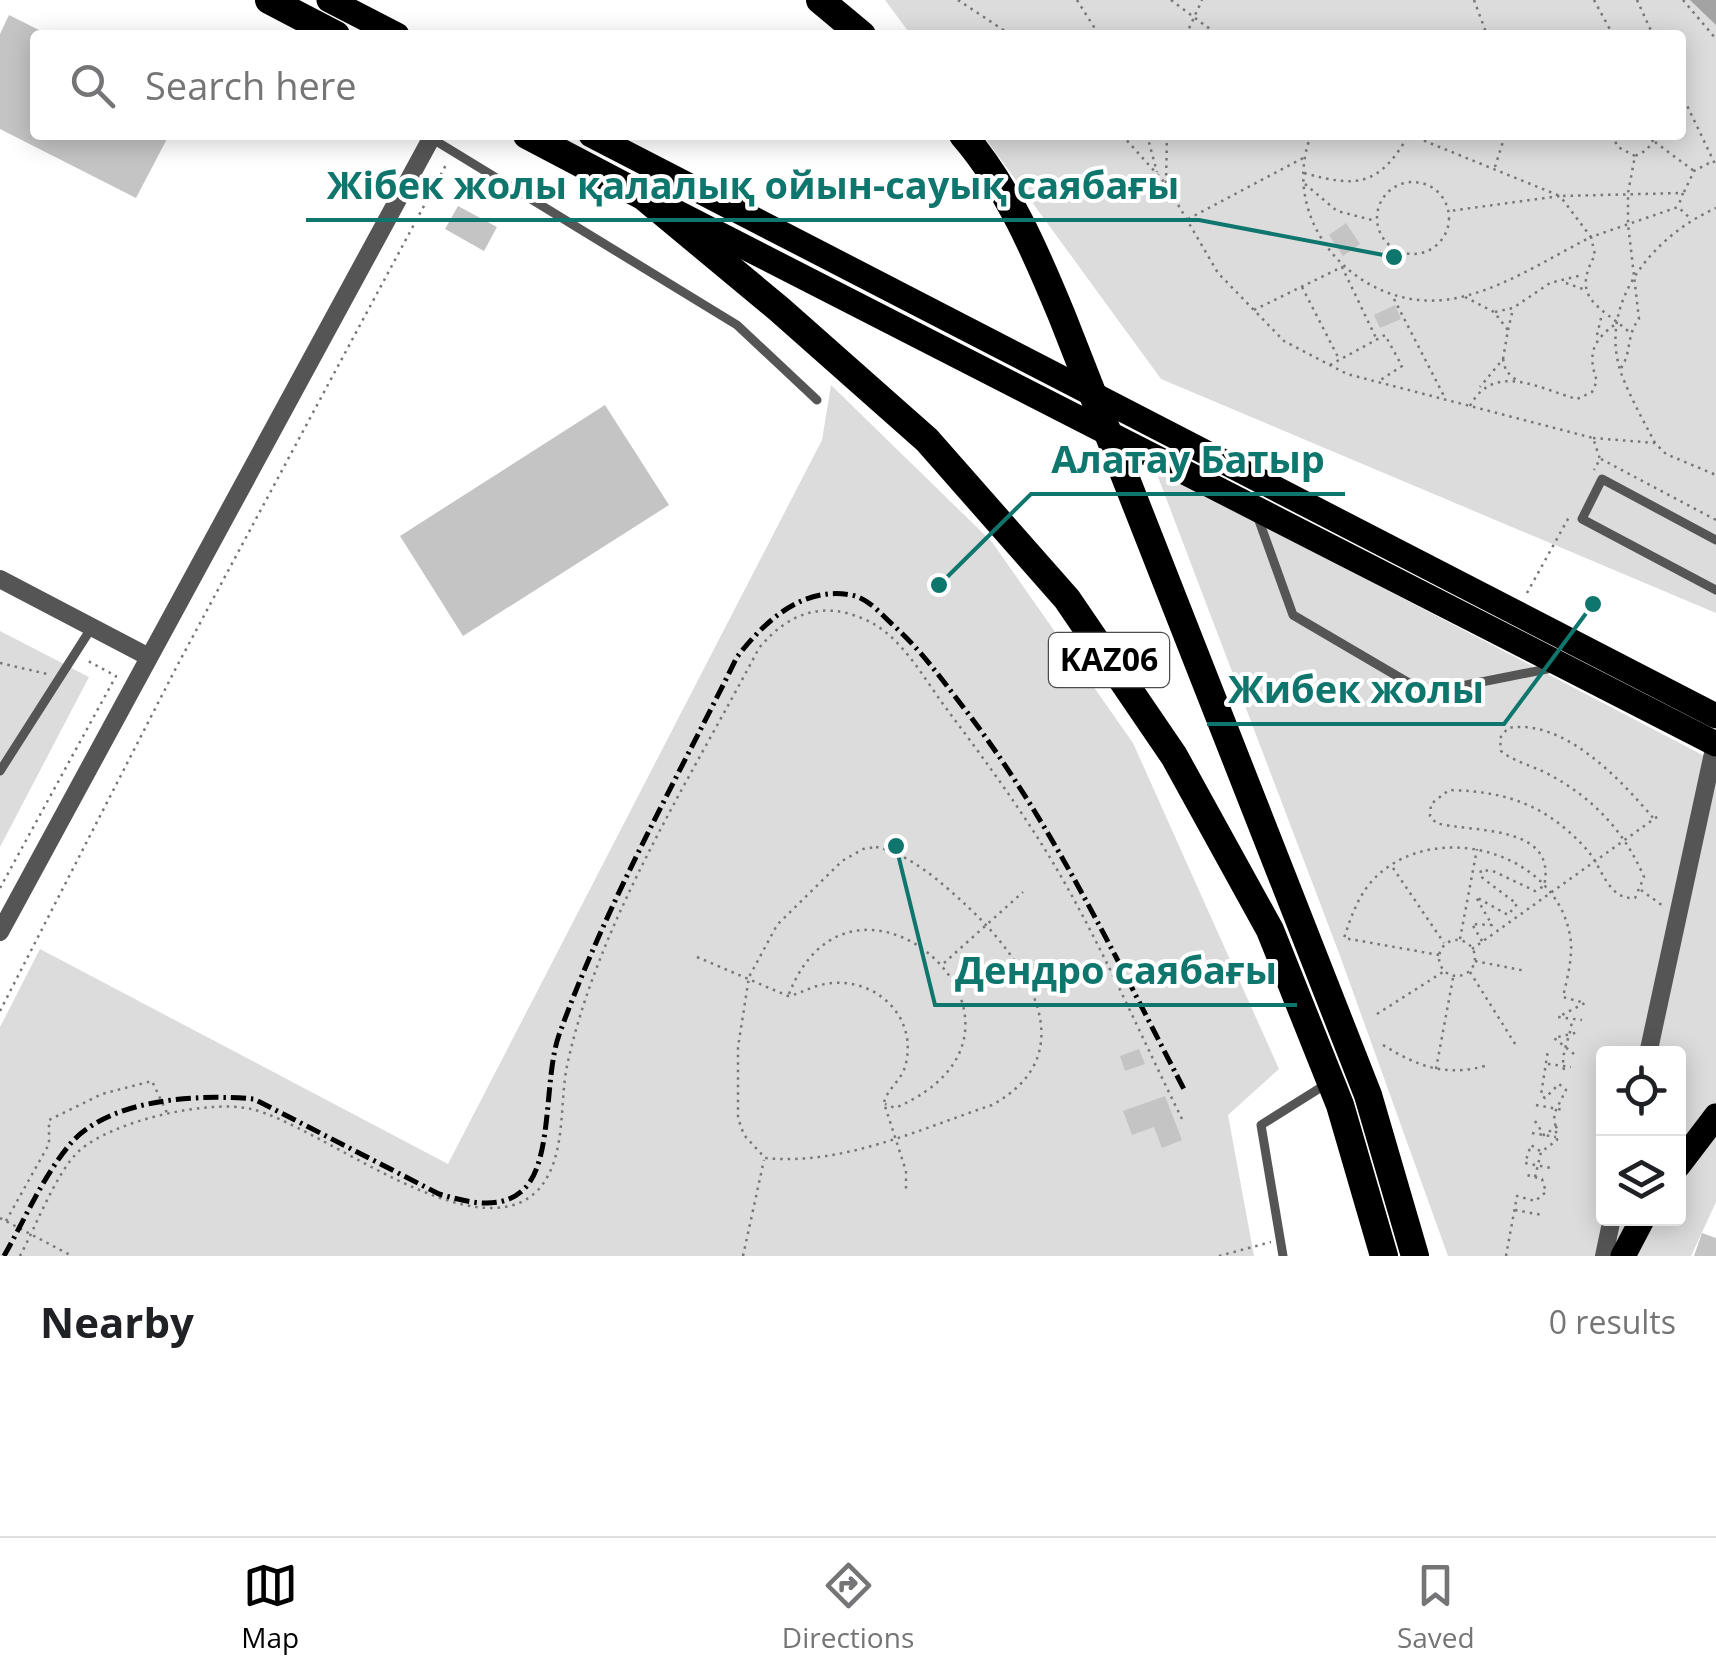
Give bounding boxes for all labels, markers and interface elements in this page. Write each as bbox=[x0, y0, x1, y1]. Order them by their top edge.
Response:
search box bbox=[30, 30, 1686, 140]
icon: search bbox=[65, 58, 120, 113]
text: Search here bbox=[145, 59, 357, 111]
callout: Жібек жолы қалалық ойын-сауық саябағы bbox=[306, 152, 1199, 220]
text: Жібек жолы қалалық ойын-сауық саябағы bbox=[327, 158, 1179, 210]
callout: Алатау Батыр bbox=[1031, 426, 1345, 494]
text: Алатау Батыр bbox=[1051, 432, 1325, 484]
road number: KАZ06 bbox=[1049, 633, 1169, 687]
callout: Жибек жолы bbox=[1207, 656, 1504, 724]
text: Жибек жолы bbox=[1228, 662, 1484, 714]
callout: Дендро саябағы bbox=[935, 937, 1297, 1005]
text: Дендро саябағы bbox=[955, 943, 1277, 995]
map controls bbox=[1596, 1046, 1686, 1226]
button: locate bbox=[1596, 1046, 1686, 1136]
button: layers bbox=[1596, 1136, 1686, 1226]
text: Nearby bbox=[40, 1293, 194, 1350]
text: 0 results bbox=[1549, 1300, 1676, 1343]
tab: Map bbox=[241, 1558, 299, 1656]
tab: Directions bbox=[782, 1558, 914, 1656]
tab: Saved bbox=[1397, 1558, 1475, 1656]

